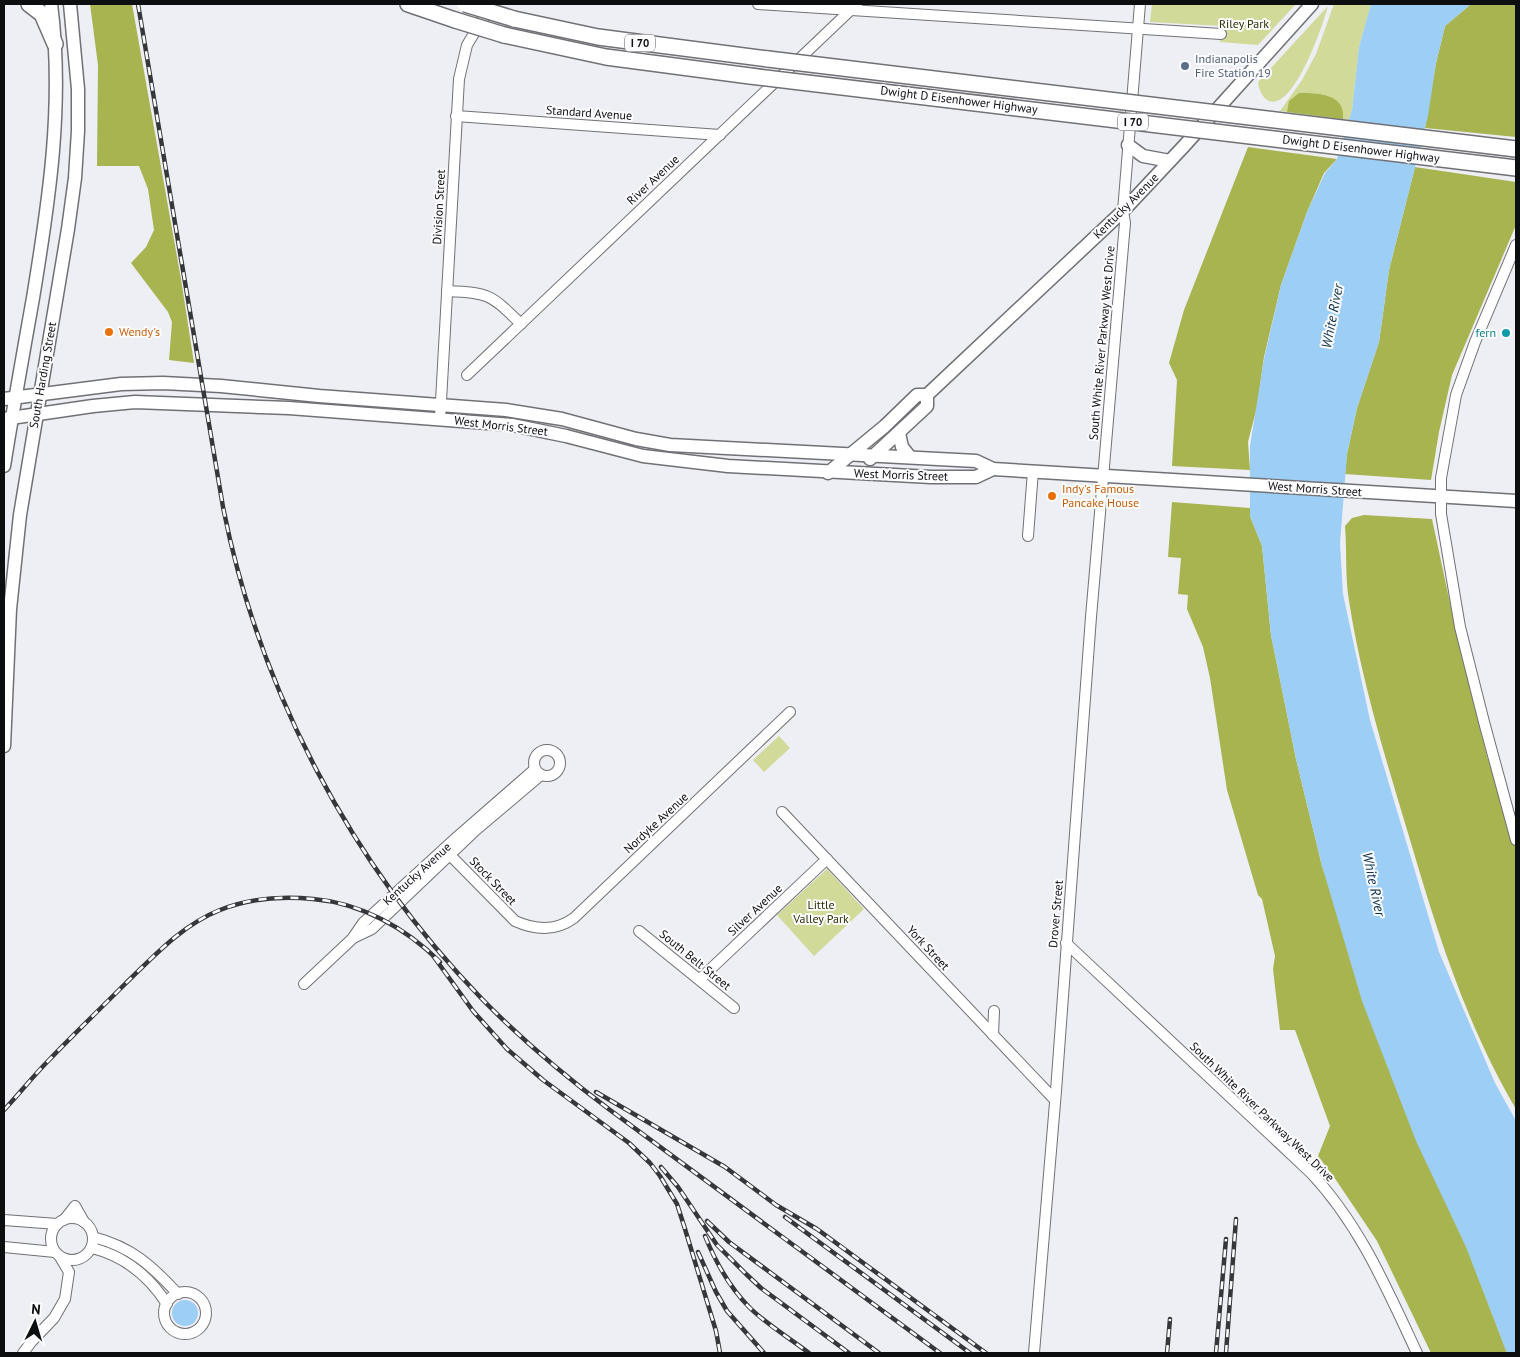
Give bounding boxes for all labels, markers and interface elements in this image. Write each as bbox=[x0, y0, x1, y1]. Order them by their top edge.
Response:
park label: Riley Park bbox=[1219, 16, 1269, 31]
road number: I 70 bbox=[625, 34, 655, 52]
place label: Indianapolis Fire Station 19 bbox=[1195, 51, 1271, 80]
marker: Indianapolis Fire Station 19 bbox=[1179, 60, 1191, 72]
street label: Dwight D Eisenhower Highway bbox=[880, 82, 1039, 117]
street label: Standard Avenue bbox=[546, 102, 633, 123]
road number: I 70 bbox=[1118, 114, 1148, 130]
street label: Dwight D Eisenhower Highway bbox=[1282, 131, 1441, 166]
street label: River Avenue bbox=[623, 151, 682, 208]
street label: Division Street bbox=[429, 169, 448, 245]
street label: Kentucky Avenue bbox=[1090, 170, 1162, 242]
street label: South White River Parkway West Drive bbox=[1086, 245, 1117, 441]
water label: White River bbox=[1317, 281, 1347, 350]
street label: South Harding Street bbox=[26, 321, 59, 429]
place label: Wendy's bbox=[119, 324, 160, 339]
place label: fern bbox=[1476, 325, 1496, 340]
marker: Wendy's bbox=[103, 326, 115, 338]
marker: fern bbox=[1500, 327, 1512, 339]
street label: West Morris Street bbox=[453, 412, 549, 439]
street label: West Morris Street bbox=[854, 465, 948, 484]
street label: West Morris Street bbox=[1268, 478, 1362, 499]
place label: Indy's Famous Pancake House bbox=[1062, 481, 1139, 510]
marker: Indy's Famous Pancake House bbox=[1046, 490, 1058, 502]
street label: Nordyke Avenue bbox=[620, 789, 691, 856]
street label: Kentucky Avenue bbox=[380, 839, 454, 908]
water label: White River bbox=[1358, 850, 1390, 919]
street label: Stock Street bbox=[467, 853, 520, 908]
street label: Drover Street bbox=[1045, 879, 1066, 948]
street label: Silver Avenue bbox=[724, 881, 785, 939]
park label: Little Valley Park bbox=[792, 897, 849, 926]
street label: York Street bbox=[904, 922, 953, 973]
street label: South Belt Street bbox=[657, 926, 734, 993]
street label: South White River Parkway West Drive bbox=[1187, 1039, 1338, 1185]
north arrow bbox=[10, 1297, 60, 1347]
text: N bbox=[31, 1300, 42, 1318]

